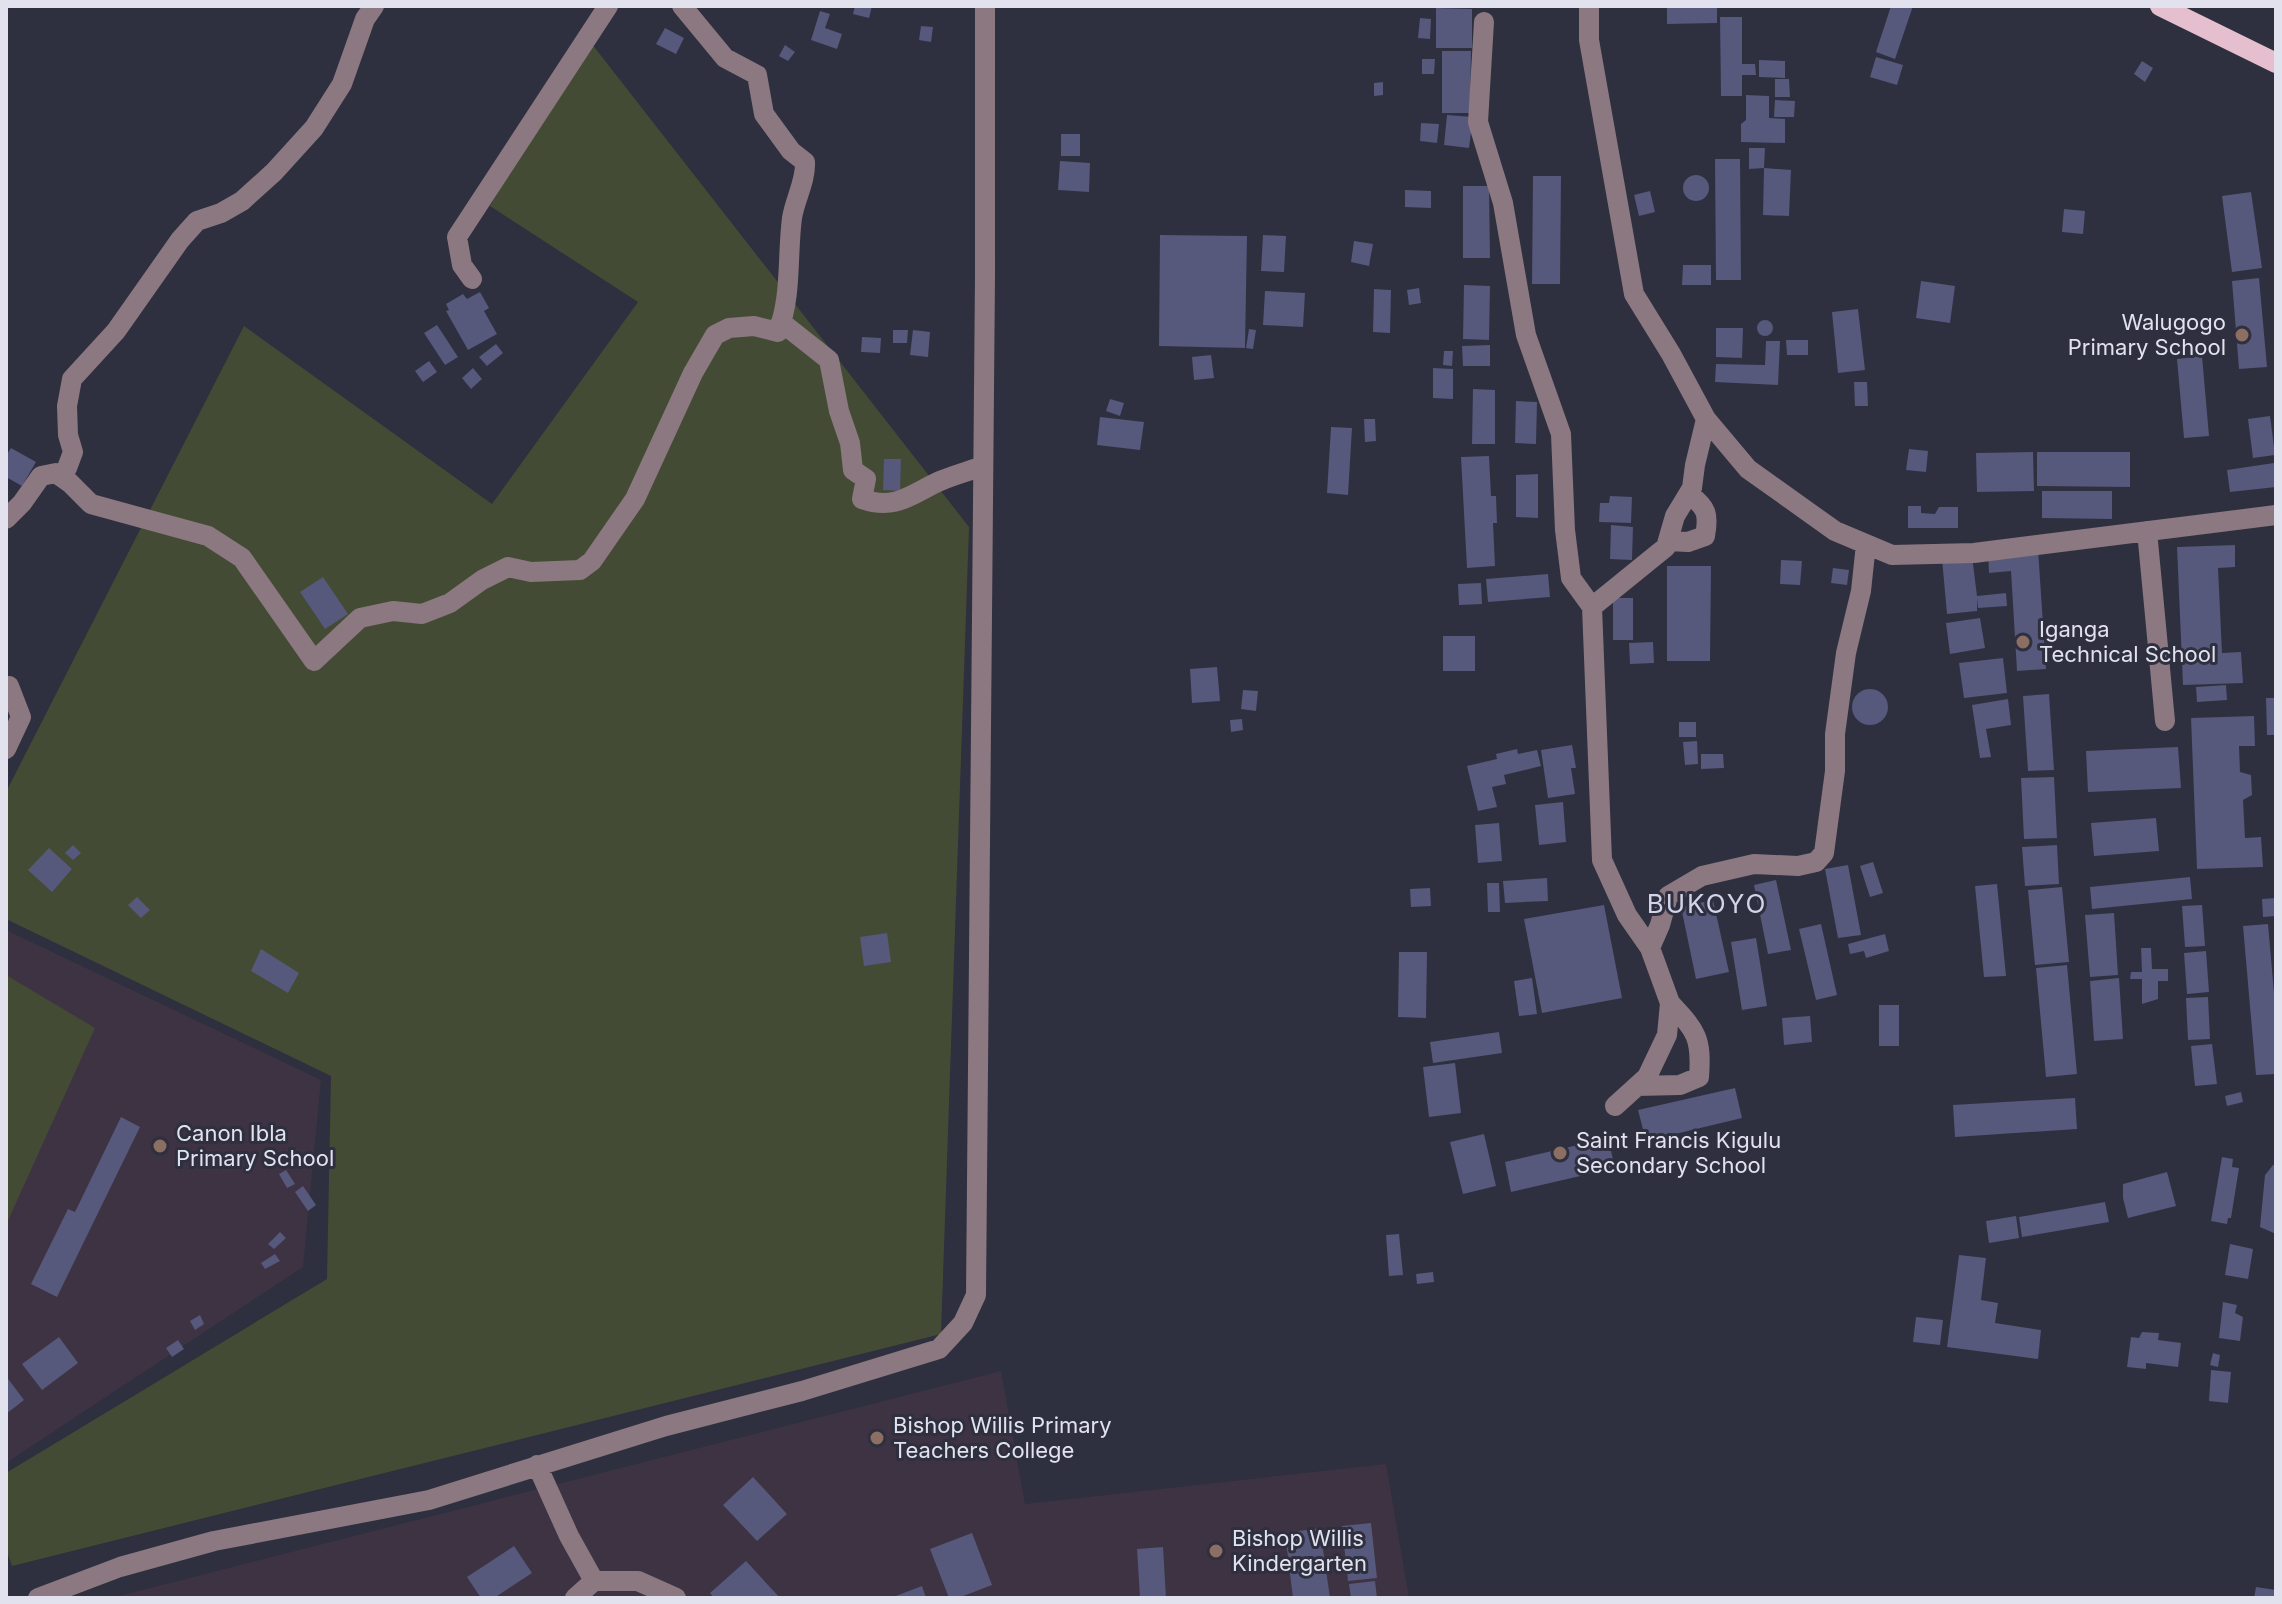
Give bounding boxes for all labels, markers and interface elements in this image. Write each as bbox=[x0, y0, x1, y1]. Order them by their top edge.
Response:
place label: Walugogo Primary School bbox=[2068, 309, 2226, 360]
marker: Walugogo Primary School bbox=[2233, 326, 2251, 344]
place label: Iganga Technical School bbox=[2039, 616, 2216, 667]
marker: Iganga Technical School bbox=[2014, 633, 2032, 651]
district label: BUKOYO bbox=[1647, 888, 1767, 919]
place label: Canon Ibla Primary School bbox=[176, 1120, 334, 1171]
place label: Saint Francis Kigulu Secondary School bbox=[1576, 1127, 1781, 1178]
marker: Canon Ibla Primary School bbox=[151, 1137, 169, 1155]
marker: Saint Francis Kigulu Secondary School bbox=[1551, 1144, 1569, 1162]
place label: Bishop Willis Primary Teachers College bbox=[893, 1412, 1112, 1463]
marker: Bishop Willis Primary Teachers College bbox=[868, 1429, 886, 1447]
place label: Bishop Willis Kindergarten bbox=[1232, 1525, 1367, 1576]
marker: Bishop Willis Kindergarten bbox=[1207, 1542, 1225, 1560]

